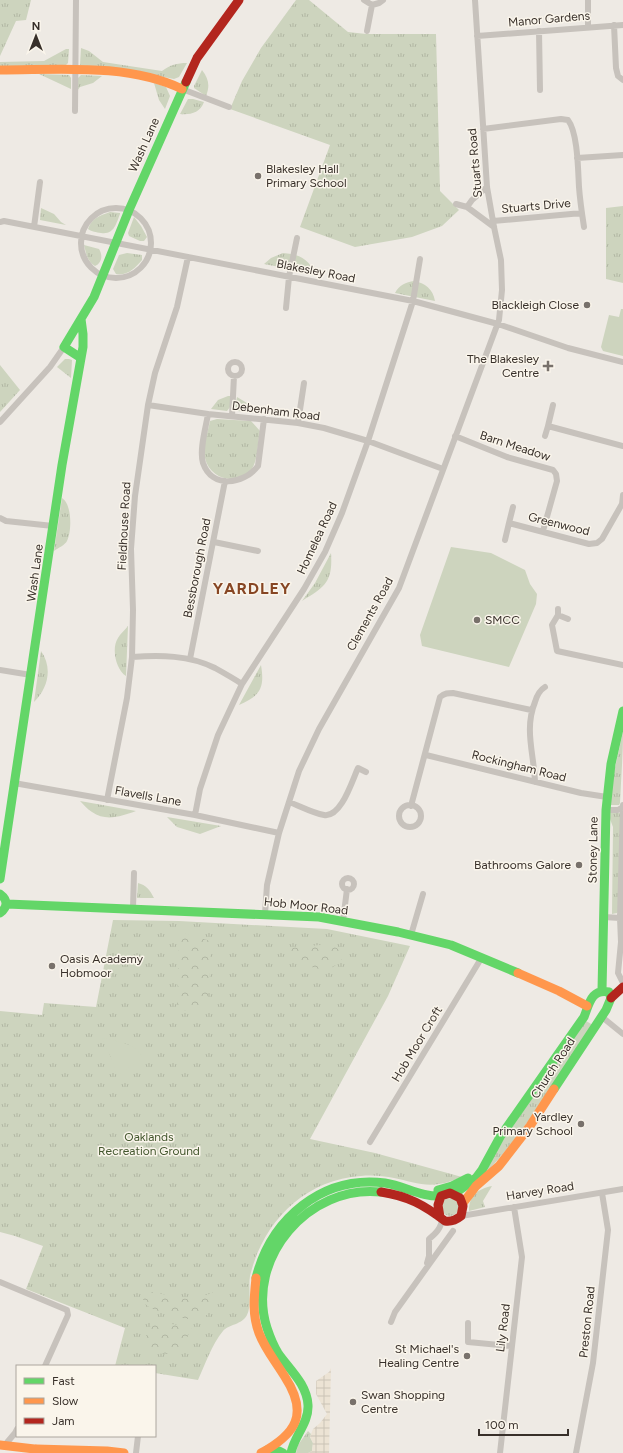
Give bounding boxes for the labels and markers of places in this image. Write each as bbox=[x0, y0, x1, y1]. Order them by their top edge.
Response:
place label: Blakesley Hall Primary School bbox=[266, 162, 347, 190]
marker: Blakesley Hall Primary School bbox=[253, 171, 263, 181]
place label: Blackleigh Close bbox=[492, 298, 579, 312]
marker: Blackleigh Close bbox=[582, 300, 592, 310]
place label: The Blakesley Centre bbox=[467, 352, 540, 380]
marker: The Blakesley Centre bbox=[542, 360, 554, 372]
place label: SMCC bbox=[485, 613, 520, 627]
marker: SMCC bbox=[472, 615, 482, 625]
place label: Bathrooms Galore bbox=[474, 858, 571, 872]
marker: Bathrooms Galore bbox=[574, 860, 584, 870]
place label: Oasis Academy Hobmoor bbox=[60, 952, 144, 980]
marker: Oasis Academy Hobmoor bbox=[47, 961, 57, 971]
place label: Yardley Primary School bbox=[492, 1110, 574, 1138]
marker: Yardley Primary School bbox=[576, 1119, 586, 1129]
place label: St Michael's Healing Centre bbox=[378, 1342, 459, 1370]
marker: St Michael's Healing Centre bbox=[462, 1351, 472, 1361]
place label: Swan Shopping Centre bbox=[361, 1388, 445, 1416]
marker: Swan Shopping Centre bbox=[348, 1397, 358, 1407]

